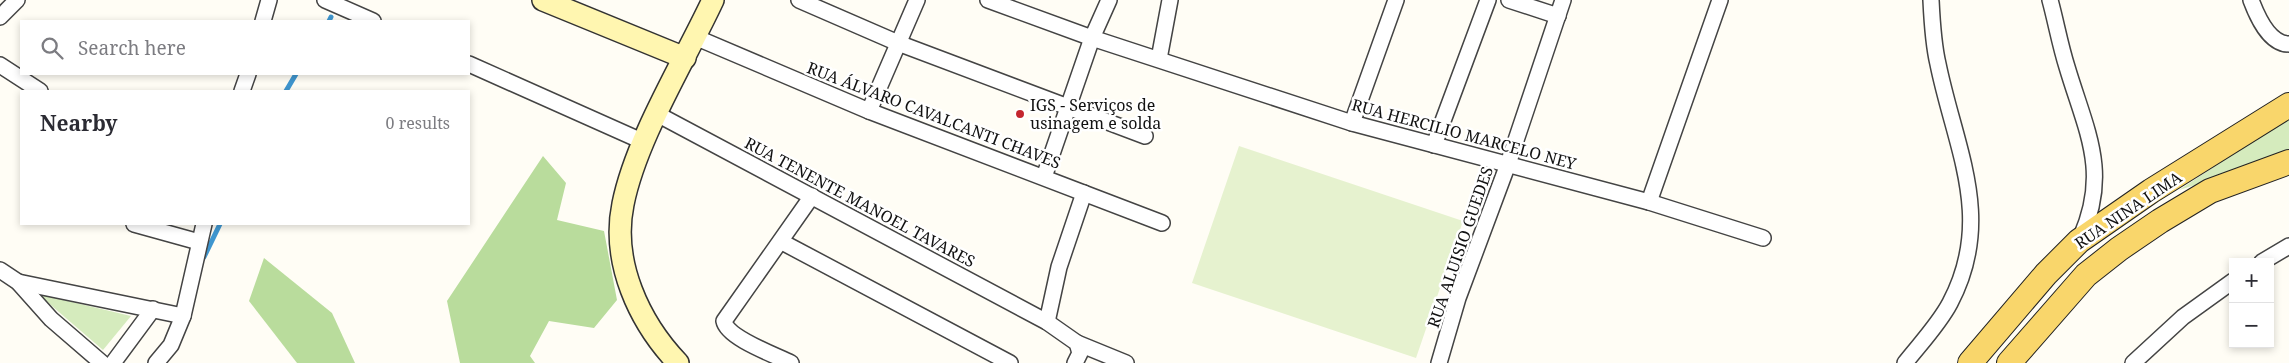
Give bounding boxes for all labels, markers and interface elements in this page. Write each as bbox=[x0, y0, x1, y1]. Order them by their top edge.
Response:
search box bbox=[20, 20, 470, 75]
icon: search bbox=[38, 34, 66, 62]
text: Search here bbox=[78, 35, 186, 61]
street label: RUA ÁLVARO CAVALCANTI CHAVES bbox=[804, 56, 1064, 174]
street label: RUA HERCILIO MARCELO NEY bbox=[1349, 93, 1580, 175]
place label: IGS - Serviços de usinagem e solda bbox=[1030, 94, 1161, 134]
marker: IGS - Serviços de usinagem e solda bbox=[1014, 108, 1026, 120]
text: Nearby bbox=[40, 109, 118, 137]
text: 0 results bbox=[386, 112, 450, 134]
street label: RUA TENENTE MANOEL TAVARES bbox=[741, 132, 979, 272]
street label: RUA ALUISIO GUEDES bbox=[1422, 163, 1498, 331]
street label: RUA NINA LIMA bbox=[2070, 166, 2186, 254]
map controls bbox=[2229, 258, 2274, 348]
button: + bbox=[2229, 258, 2274, 303]
button: − bbox=[2229, 303, 2274, 348]

